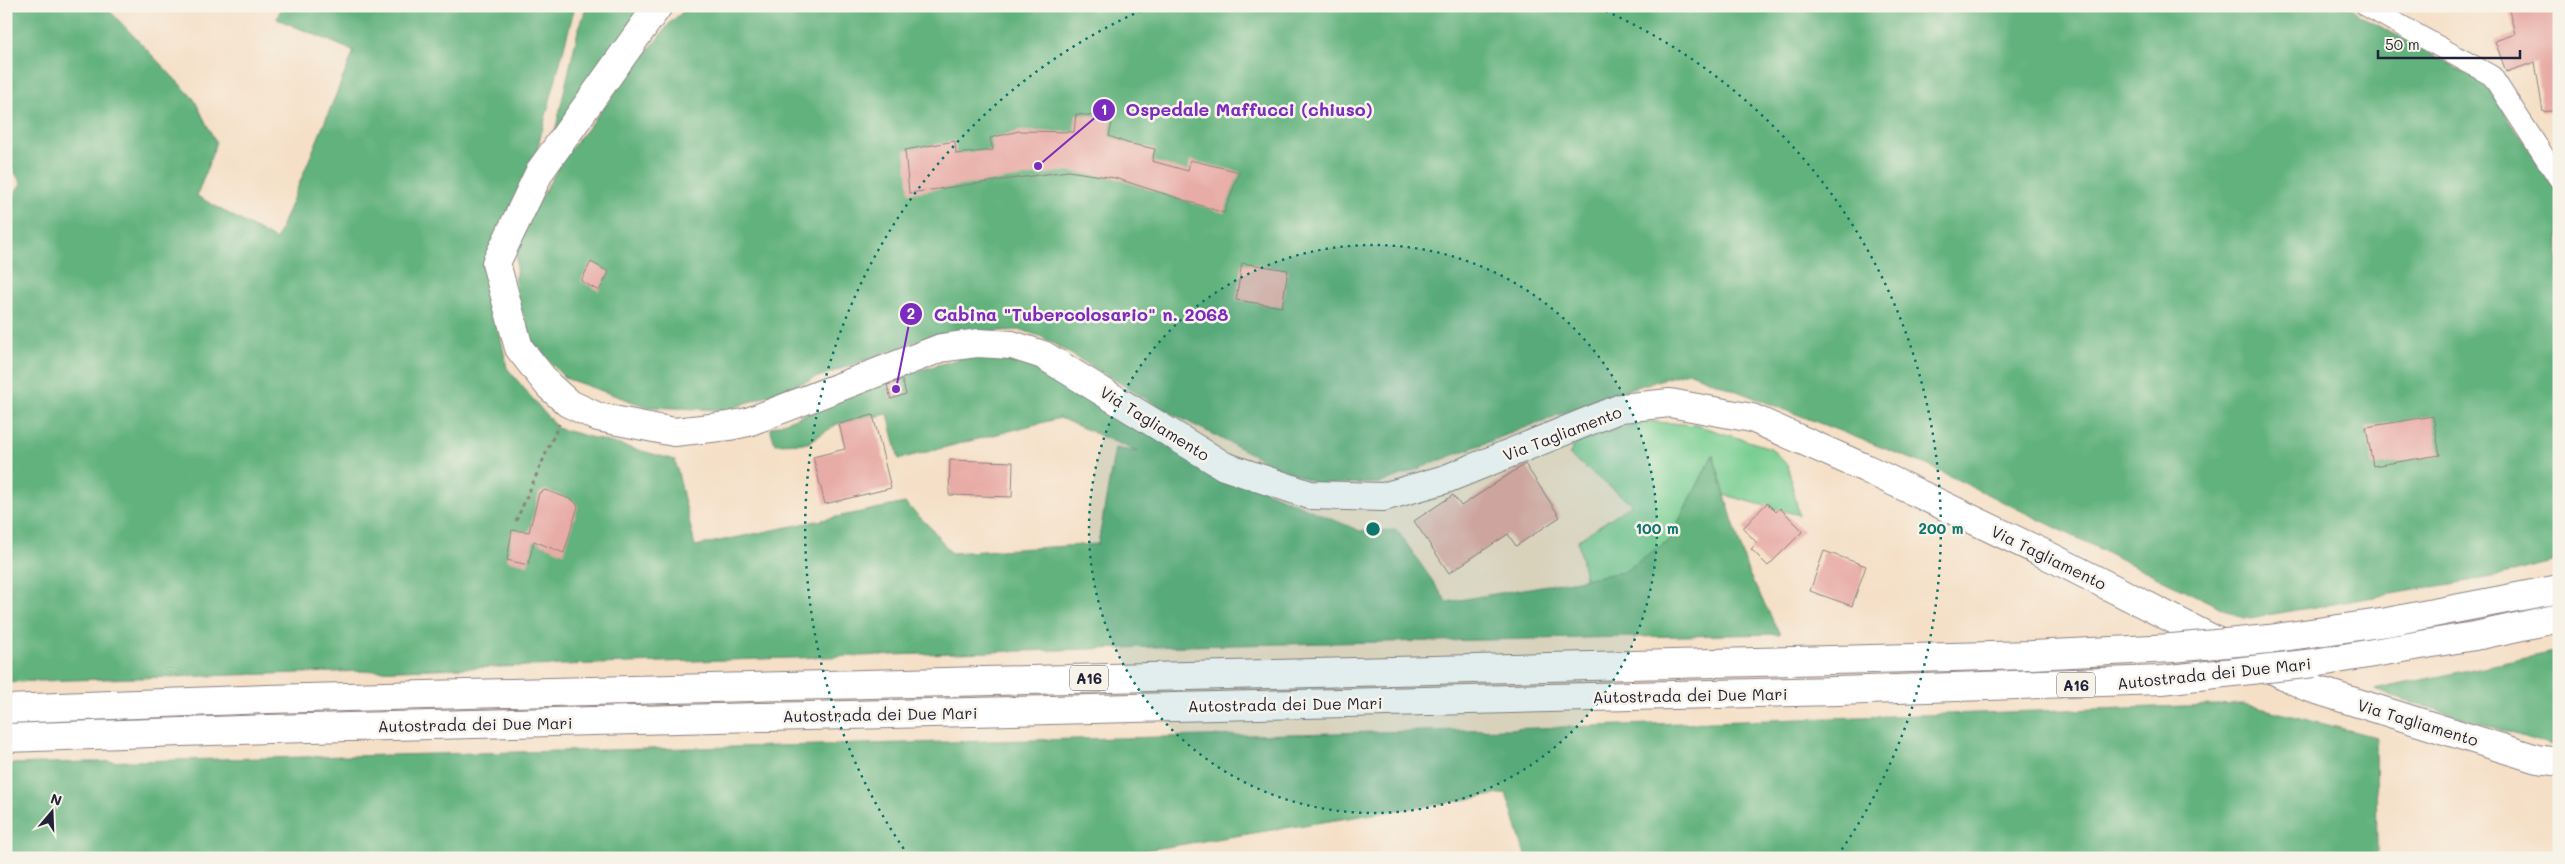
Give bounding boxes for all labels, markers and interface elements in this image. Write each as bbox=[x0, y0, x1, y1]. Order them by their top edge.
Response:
scale bar bbox=[2378, 28, 2520, 60]
text: 50 m bbox=[2385, 34, 2420, 54]
callout: Ospedale Maffucci (chiuso) bbox=[1091, 93, 1383, 126]
text: Ospedale Maffucci (chiuso) bbox=[1126, 97, 1372, 121]
text: 1 bbox=[1101, 99, 1107, 119]
callout: Cabina "Tubercolosario" n. 2068 bbox=[899, 298, 1239, 331]
text: Cabina "Tubercolosario" n. 2068 bbox=[934, 302, 1228, 326]
text: 2 bbox=[907, 303, 915, 323]
street label: Via Tagliamento bbox=[1096, 381, 1214, 465]
street label: Via Tagliamento bbox=[1500, 401, 1624, 465]
text: 100 m bbox=[1635, 518, 1679, 538]
text: 200 m bbox=[1919, 518, 1964, 538]
centre of rings bbox=[1364, 520, 1382, 538]
street label: Via Tagliamento bbox=[1988, 520, 2110, 594]
street label: Autostrada dei Due Mari bbox=[2116, 652, 2312, 694]
road number: A16 bbox=[1070, 666, 1108, 690]
road number: A16 bbox=[2057, 672, 2095, 698]
street label: Autostrada dei Due Mari bbox=[1592, 683, 1788, 707]
street label: Autostrada dei Due Mari bbox=[1187, 692, 1383, 716]
street label: Via Tagliamento bbox=[2355, 694, 2481, 750]
street label: Autostrada dei Due Mari bbox=[782, 702, 978, 726]
street label: Autostrada dei Due Mari bbox=[377, 712, 573, 736]
north arrow bbox=[28, 786, 78, 836]
text: N bbox=[48, 789, 65, 810]

